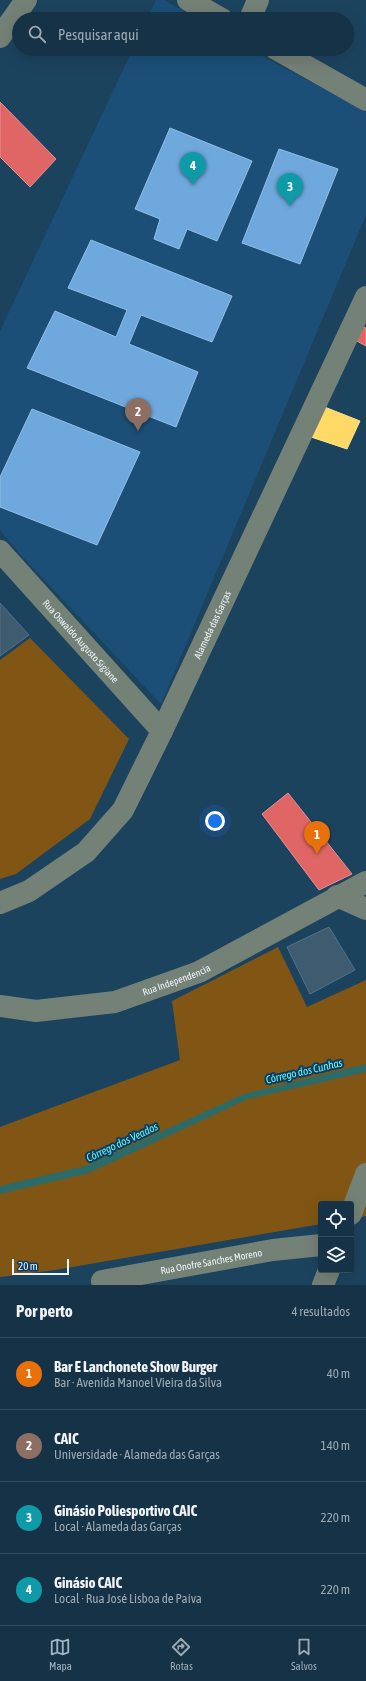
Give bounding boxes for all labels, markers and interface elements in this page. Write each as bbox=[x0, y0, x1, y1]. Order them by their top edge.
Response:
search box bbox=[12, 12, 354, 56]
icon: search bbox=[26, 23, 48, 45]
text: Pesquisar aqui bbox=[58, 26, 139, 43]
pin: 4 bbox=[180, 152, 206, 185]
pin: 3 bbox=[277, 173, 303, 206]
pin: 2 bbox=[125, 398, 151, 431]
street label: Alameda das Garças bbox=[192, 589, 233, 661]
street label: Rua Oswaldo Augusto Sigiane bbox=[40, 598, 121, 685]
your location bbox=[205, 811, 225, 831]
pin: 1 bbox=[304, 821, 330, 854]
street label: Rua Independencia bbox=[141, 962, 212, 998]
water label: Córrego dos Cunhas bbox=[264, 1056, 344, 1086]
water label: Córrego dos Veados bbox=[84, 1120, 160, 1164]
map controls bbox=[318, 1201, 354, 1273]
button: locate bbox=[318, 1201, 354, 1237]
button: layers bbox=[318, 1237, 354, 1273]
street label: Rua Onofre Sanches Moreno bbox=[160, 1247, 263, 1276]
scale bar bbox=[12, 1257, 69, 1276]
text: 20 m bbox=[18, 1260, 38, 1272]
text: Por perto bbox=[16, 1301, 73, 1321]
text: 4 resultados bbox=[291, 1304, 350, 1319]
text: Bar E Lanchonete Show Burger bbox=[54, 1358, 217, 1375]
text: 1 bbox=[26, 1366, 32, 1381]
text: 40 m bbox=[327, 1366, 350, 1381]
text: Bar · Avenida Manoel Vieira da Silva bbox=[54, 1375, 222, 1390]
text: CAIC bbox=[54, 1430, 79, 1447]
text: 2 bbox=[26, 1438, 32, 1453]
text: 140 m bbox=[321, 1438, 350, 1453]
text: Universidade · Alameda das Garças bbox=[54, 1447, 220, 1462]
text: Ginásio Poliesportivo CAIC bbox=[54, 1502, 197, 1519]
text: 3 bbox=[26, 1510, 32, 1525]
text: 220 m bbox=[321, 1510, 350, 1525]
text: Local · Alameda das Garças bbox=[54, 1519, 182, 1534]
text: Ginásio CAIC bbox=[54, 1574, 122, 1591]
text: 4 bbox=[26, 1582, 32, 1597]
text: 220 m bbox=[321, 1582, 350, 1597]
text: Local · Rua José Lisboa de Paiva bbox=[54, 1591, 202, 1606]
tab: Mapa bbox=[49, 1636, 72, 1672]
tab: Rotas bbox=[170, 1636, 193, 1672]
tab: Salvos bbox=[291, 1636, 317, 1672]

